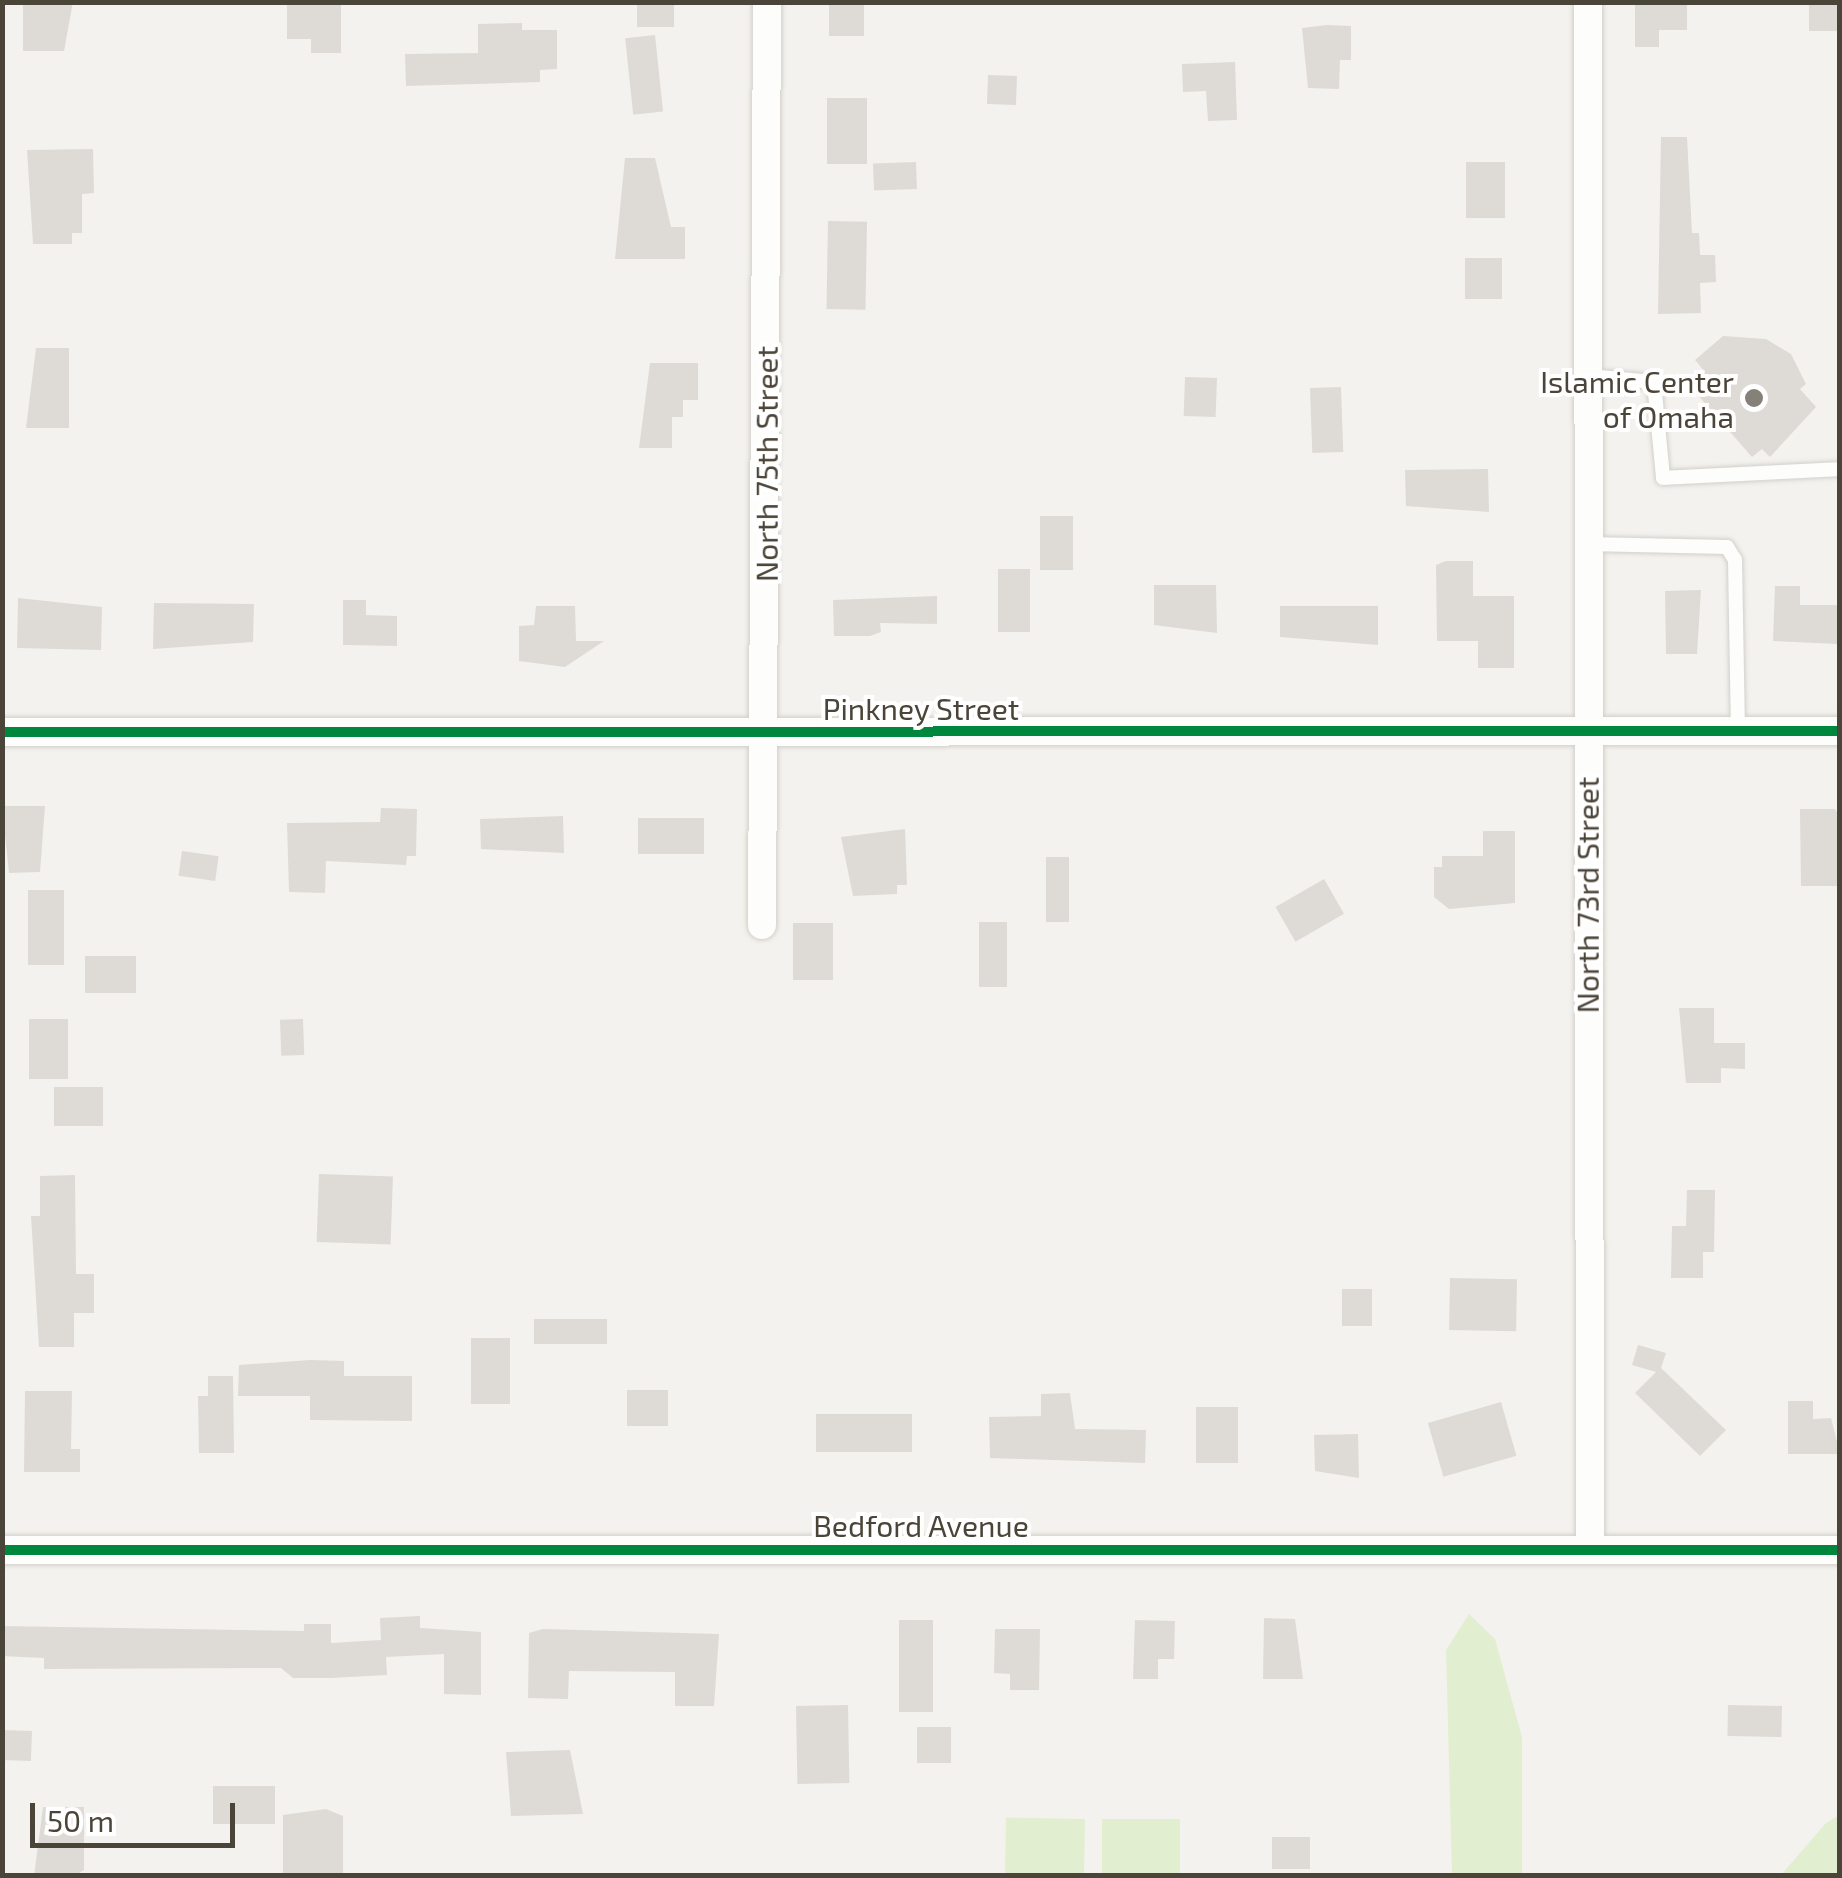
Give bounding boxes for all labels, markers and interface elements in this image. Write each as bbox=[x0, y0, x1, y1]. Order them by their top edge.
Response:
street label: North 75th Street bbox=[748, 346, 784, 582]
place label: Islamic Center of Omaha bbox=[1540, 363, 1734, 434]
marker: Islamic Center of Omaha bbox=[1743, 387, 1765, 409]
street label: Pinkney Street bbox=[822, 690, 1020, 726]
street label: North 73rd Street bbox=[1569, 777, 1605, 1013]
street label: Bedford Avenue bbox=[813, 1507, 1029, 1543]
scale bar bbox=[35, 1783, 240, 1845]
text: 50 m bbox=[47, 1802, 114, 1838]

